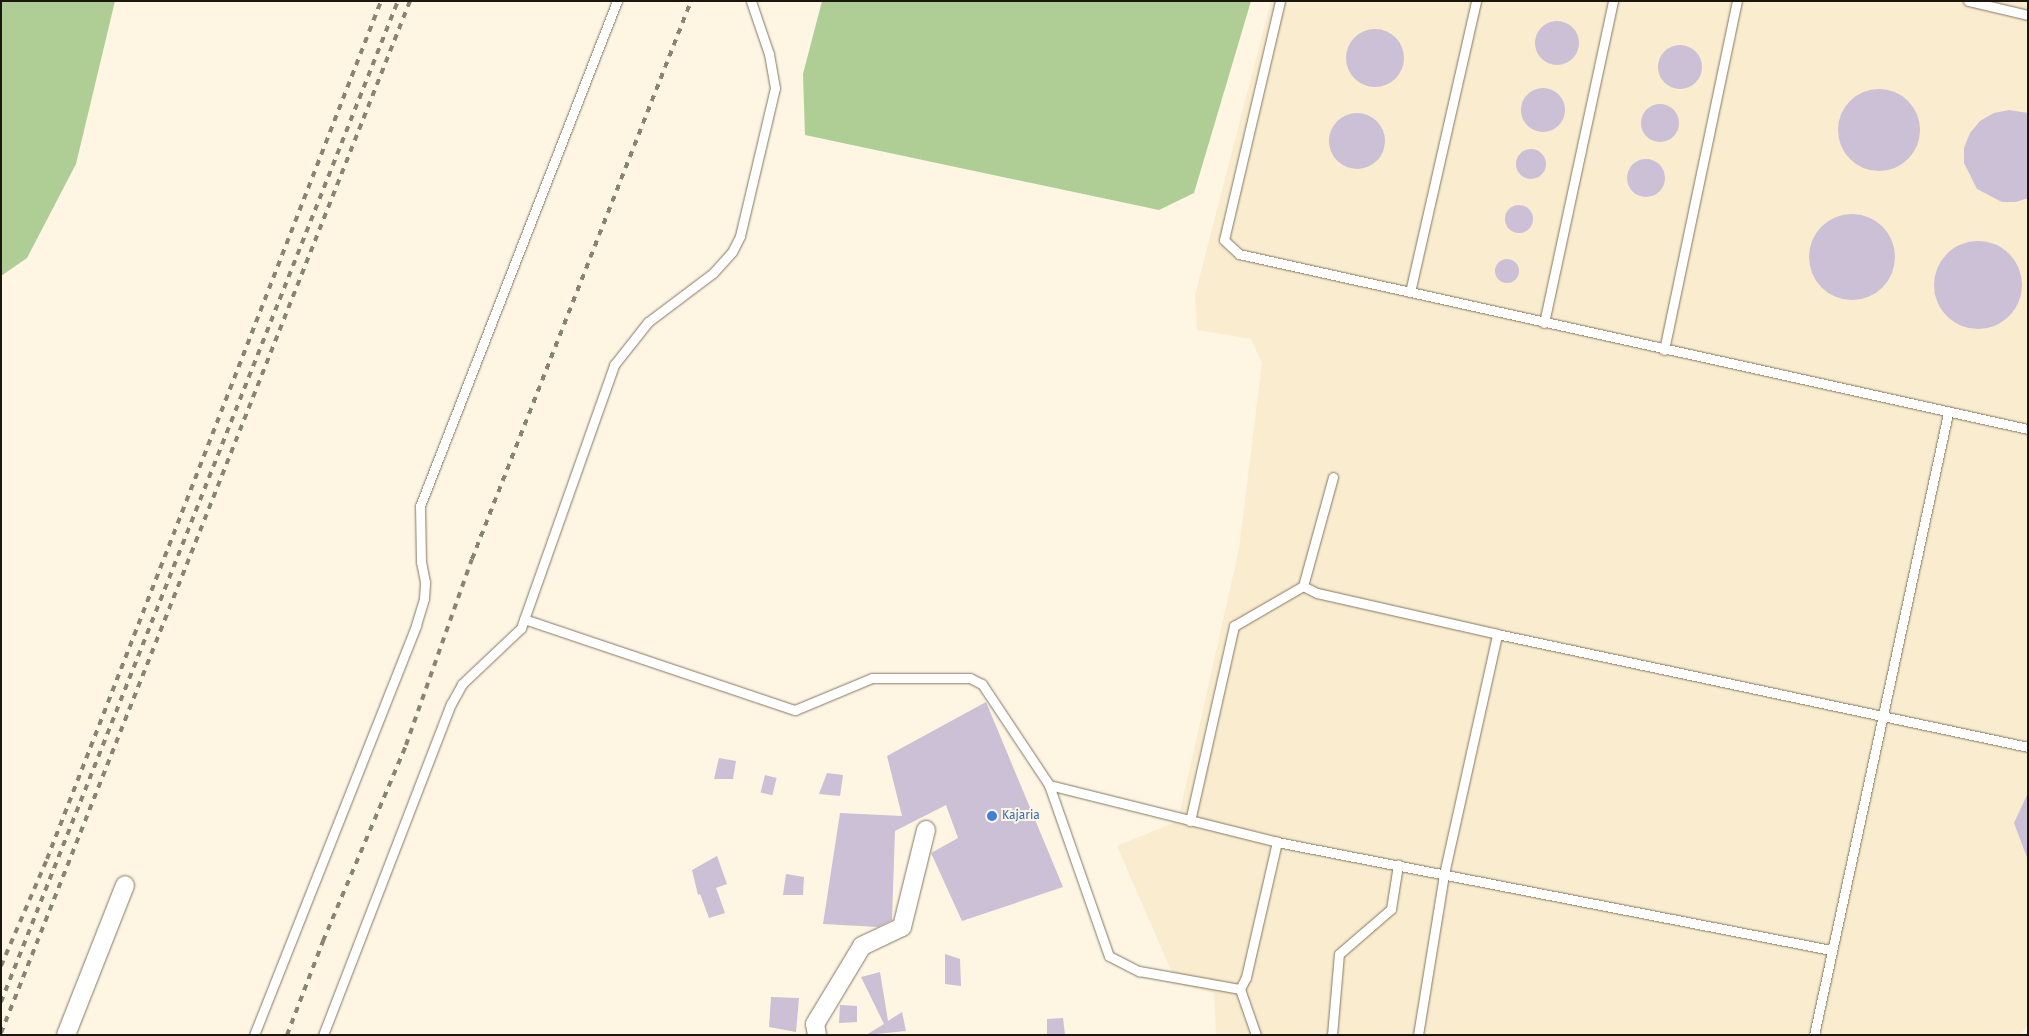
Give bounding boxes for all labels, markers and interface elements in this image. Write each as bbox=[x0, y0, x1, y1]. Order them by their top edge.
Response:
place label: Kajaria bbox=[1002, 809, 1040, 823]
marker: Kajaria bbox=[986, 810, 998, 822]

